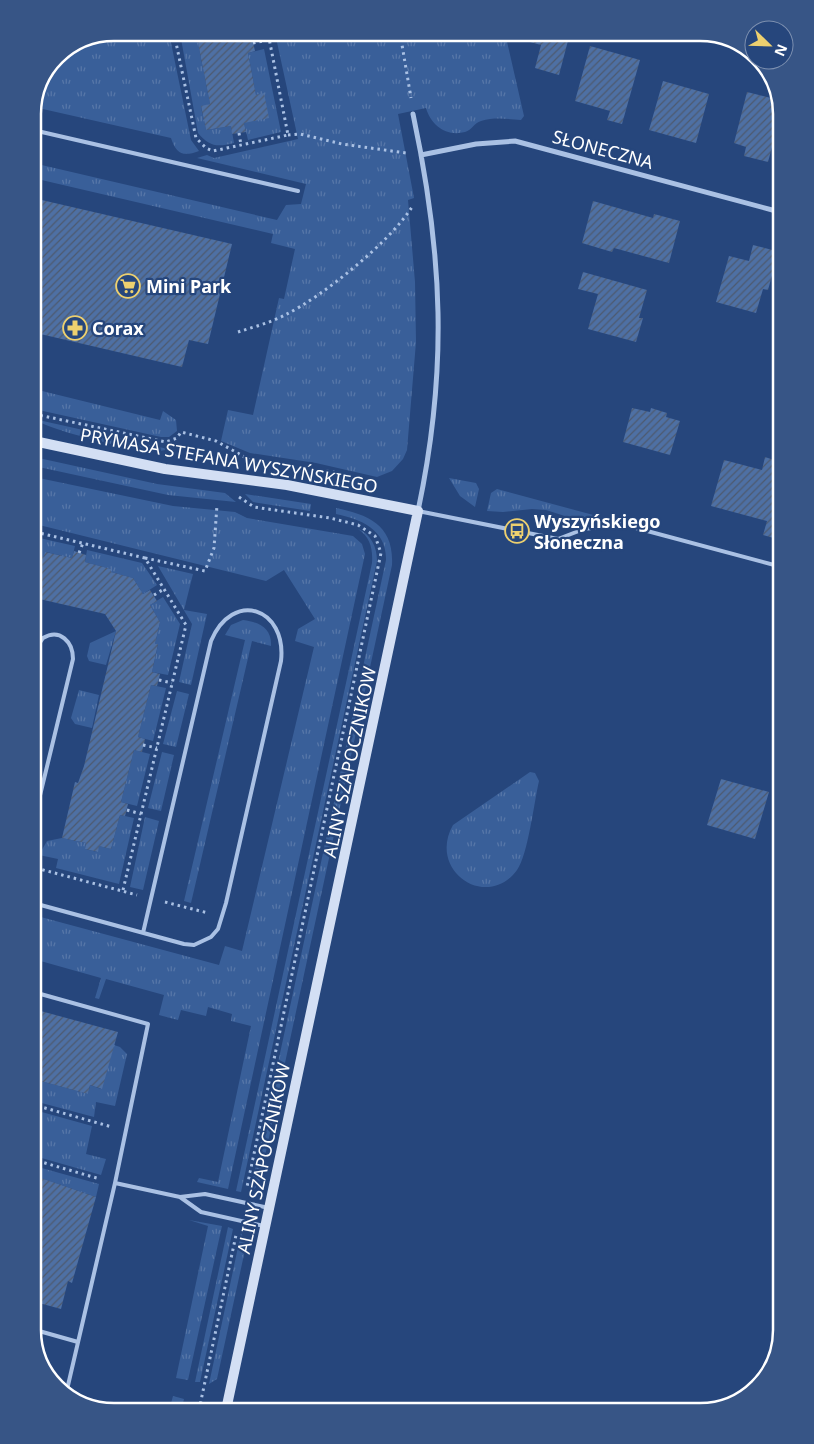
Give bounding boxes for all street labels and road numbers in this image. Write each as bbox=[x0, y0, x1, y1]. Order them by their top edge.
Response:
street label: SŁONECZNA bbox=[550, 124, 657, 174]
street label: PRYMASA STEFANA WYSZYŃSKIEGO bbox=[78, 422, 380, 498]
street label: ALINY SZAPOCZNIKOW bbox=[317, 664, 381, 860]
street label: ALINY SZAPOCZNIKOW bbox=[231, 1060, 295, 1256]

